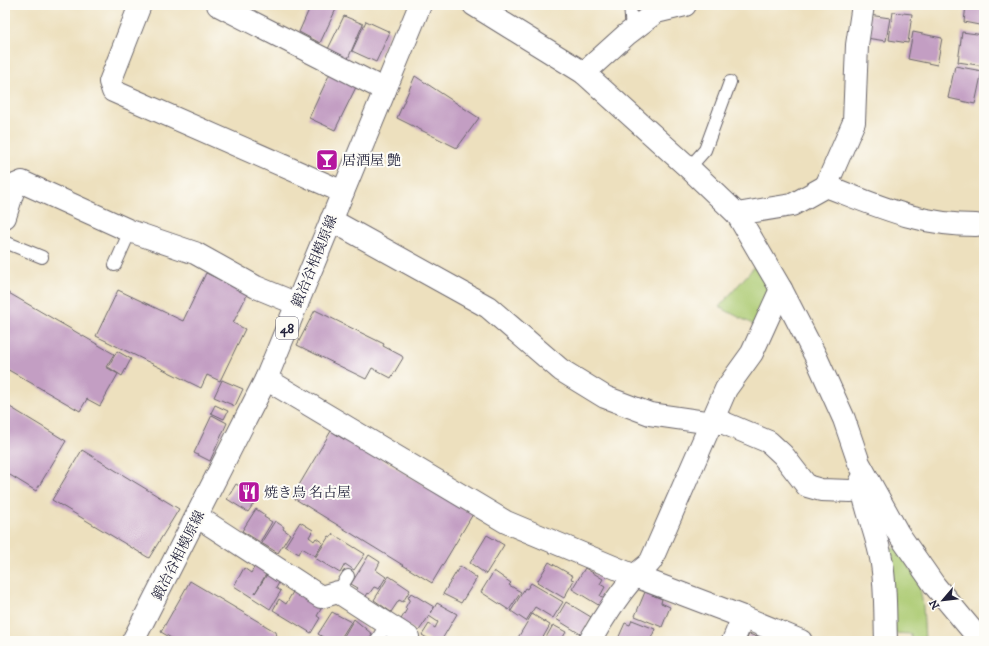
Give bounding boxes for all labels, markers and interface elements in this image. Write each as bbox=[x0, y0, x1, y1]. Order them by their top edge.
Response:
bar icon: 居酒屋 艶 bbox=[314, 147, 340, 173]
place label: 居酒屋 艶 bbox=[342, 152, 401, 170]
street label: 鍛冶谷相模原線 bbox=[288, 213, 342, 311]
road number: 48 bbox=[276, 317, 298, 339]
restaurant icon: 焼き鳥 名古屋 bbox=[236, 479, 262, 505]
place label: 焼き鳥 名古屋 bbox=[264, 484, 351, 502]
street label: 鍛冶谷相模原線 bbox=[148, 508, 209, 604]
north arrow bbox=[923, 580, 963, 620]
text: N bbox=[927, 597, 943, 611]

